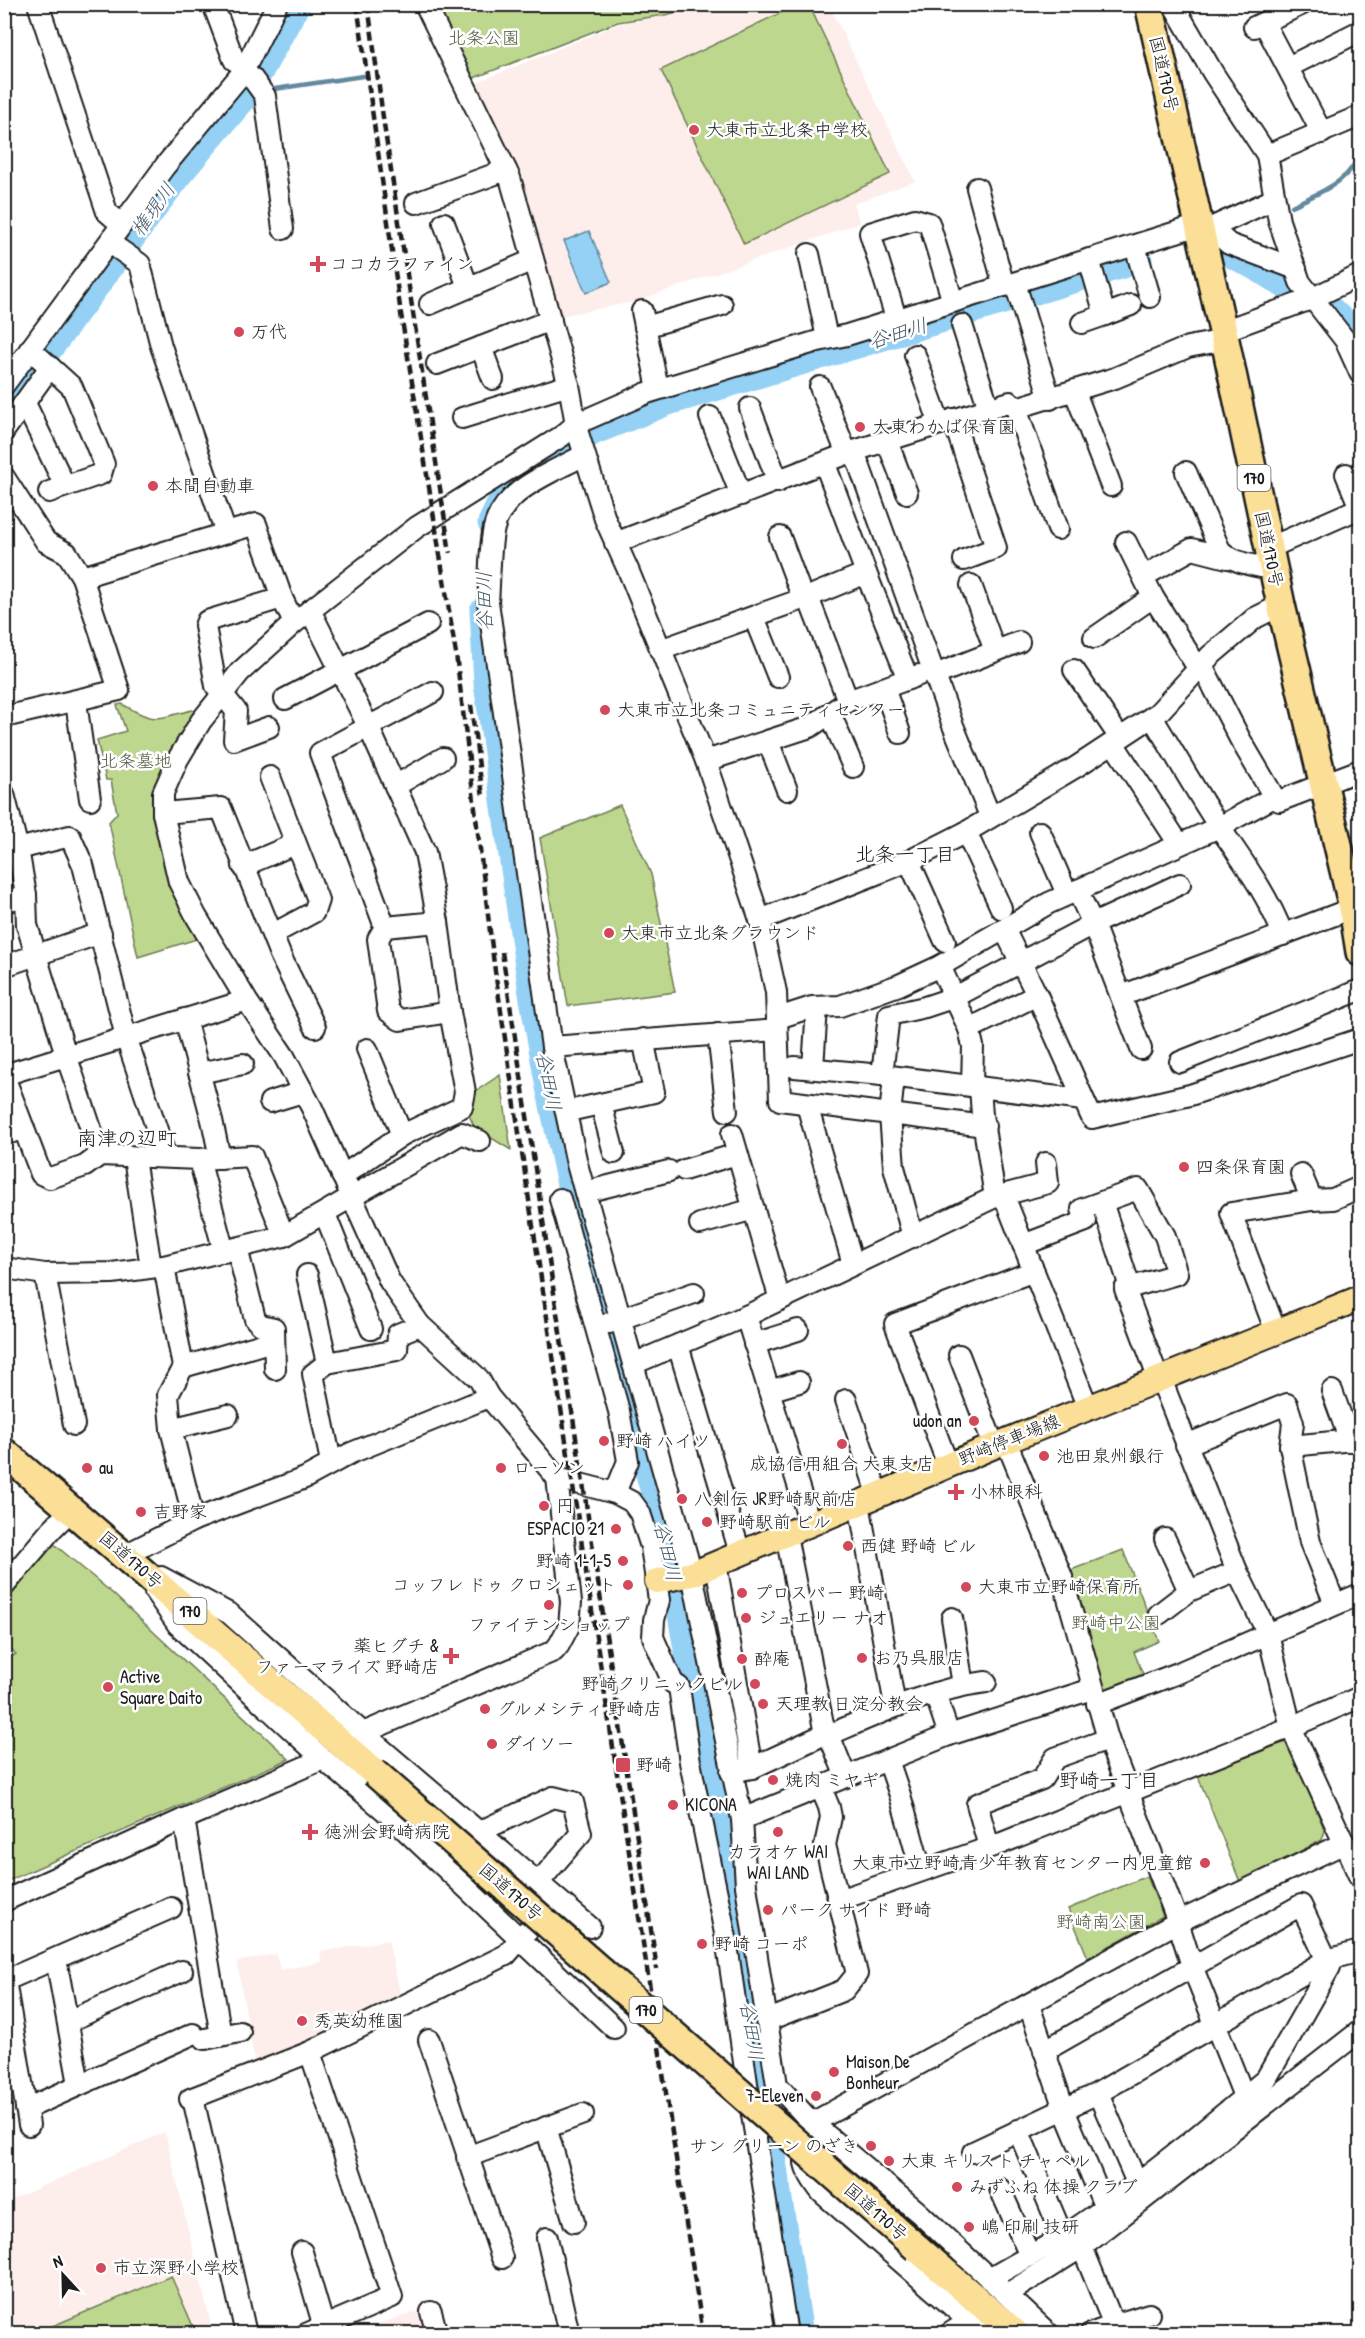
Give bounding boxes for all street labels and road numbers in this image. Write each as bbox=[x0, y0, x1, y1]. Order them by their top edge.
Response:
street label: 国道170号 bbox=[1144, 33, 1185, 114]
road number: 170 bbox=[1238, 465, 1270, 491]
street label: 国道170号 bbox=[1249, 508, 1290, 589]
street label: 野崎停車場線 bbox=[954, 1408, 1064, 1471]
street label: 国道170号 bbox=[94, 1525, 169, 1594]
road number: 170 bbox=[174, 1598, 207, 1624]
street label: 国道170号 bbox=[474, 1857, 549, 1926]
road number: 170 bbox=[630, 1997, 662, 2023]
street label: 国道170号 bbox=[839, 2177, 914, 2246]

